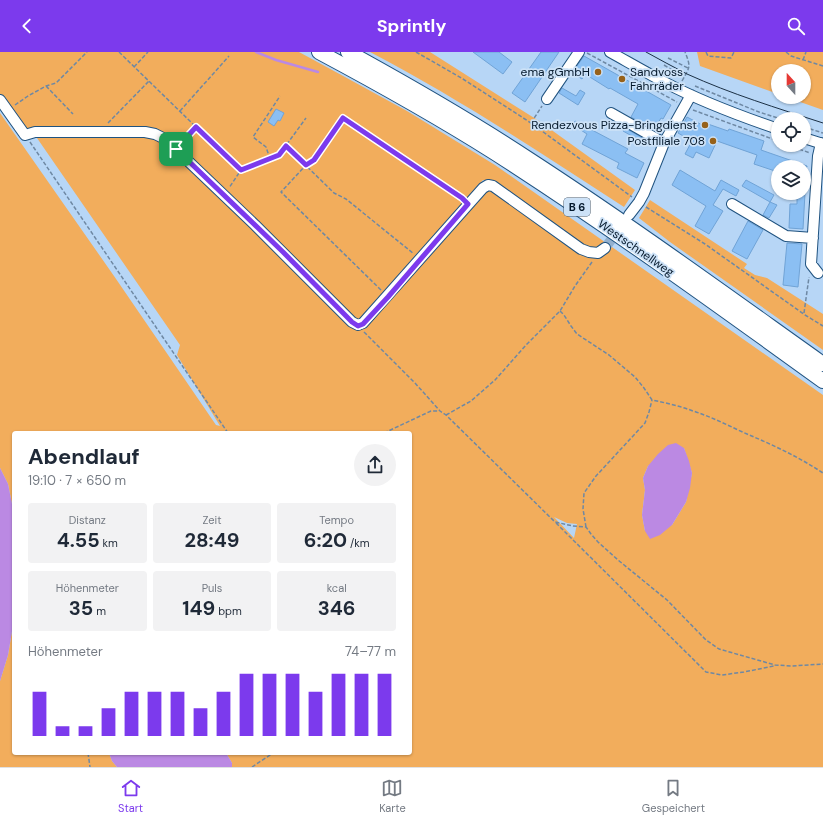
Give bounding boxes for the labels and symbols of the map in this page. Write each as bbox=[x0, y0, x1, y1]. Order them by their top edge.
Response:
place label: ema gGmbH bbox=[521, 64, 590, 80]
place label: Sandvoss Fahrräder bbox=[630, 64, 684, 94]
north arrow bbox=[771, 64, 811, 104]
marker: ema gGmbH bbox=[593, 67, 603, 77]
marker: Sandvoss Fahrräder bbox=[617, 74, 627, 84]
place label: Rendezvous Pizza-Bringdienst bbox=[531, 117, 697, 133]
marker: Rendezvous Pizza-Bringdienst bbox=[700, 120, 710, 130]
pin bbox=[159, 132, 193, 166]
place label: Postfiliale 708 bbox=[628, 133, 705, 149]
marker: Postfiliale 708 bbox=[708, 136, 718, 146]
road number: B 6 bbox=[564, 198, 590, 216]
street label: Westschnellweg bbox=[595, 216, 678, 280]

